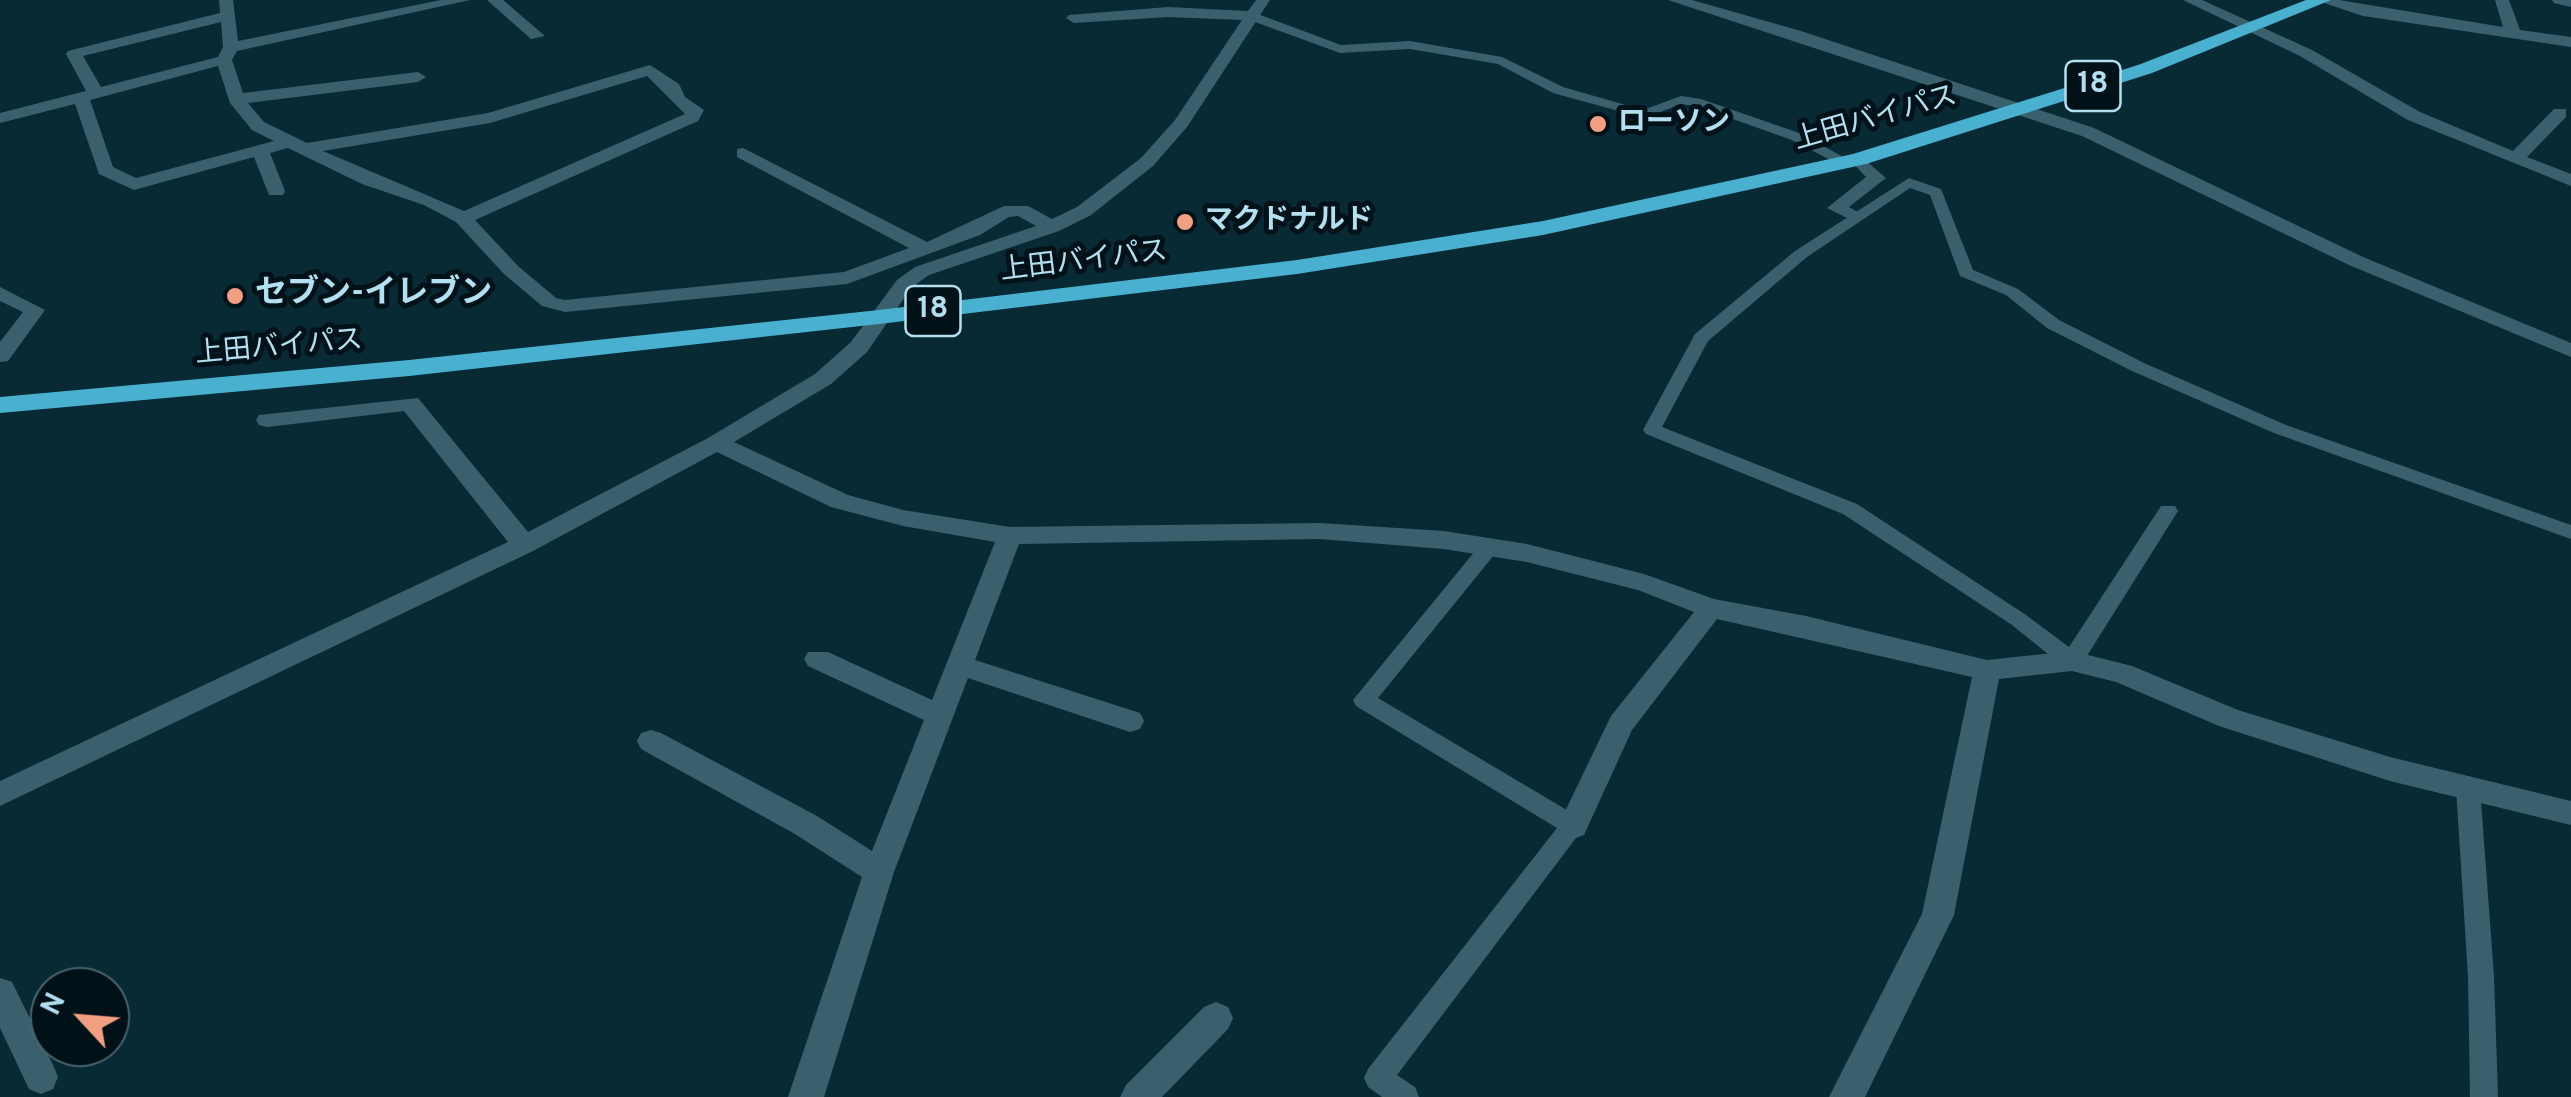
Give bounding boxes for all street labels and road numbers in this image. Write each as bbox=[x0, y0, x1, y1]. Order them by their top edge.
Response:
road number: 18 bbox=[2066, 61, 2120, 111]
street label: 上田バイパス bbox=[1791, 81, 1961, 159]
street label: 上田バイパス bbox=[999, 236, 1169, 290]
road number: 18 bbox=[906, 286, 960, 336]
street label: 上田バイパス bbox=[194, 325, 364, 373]

